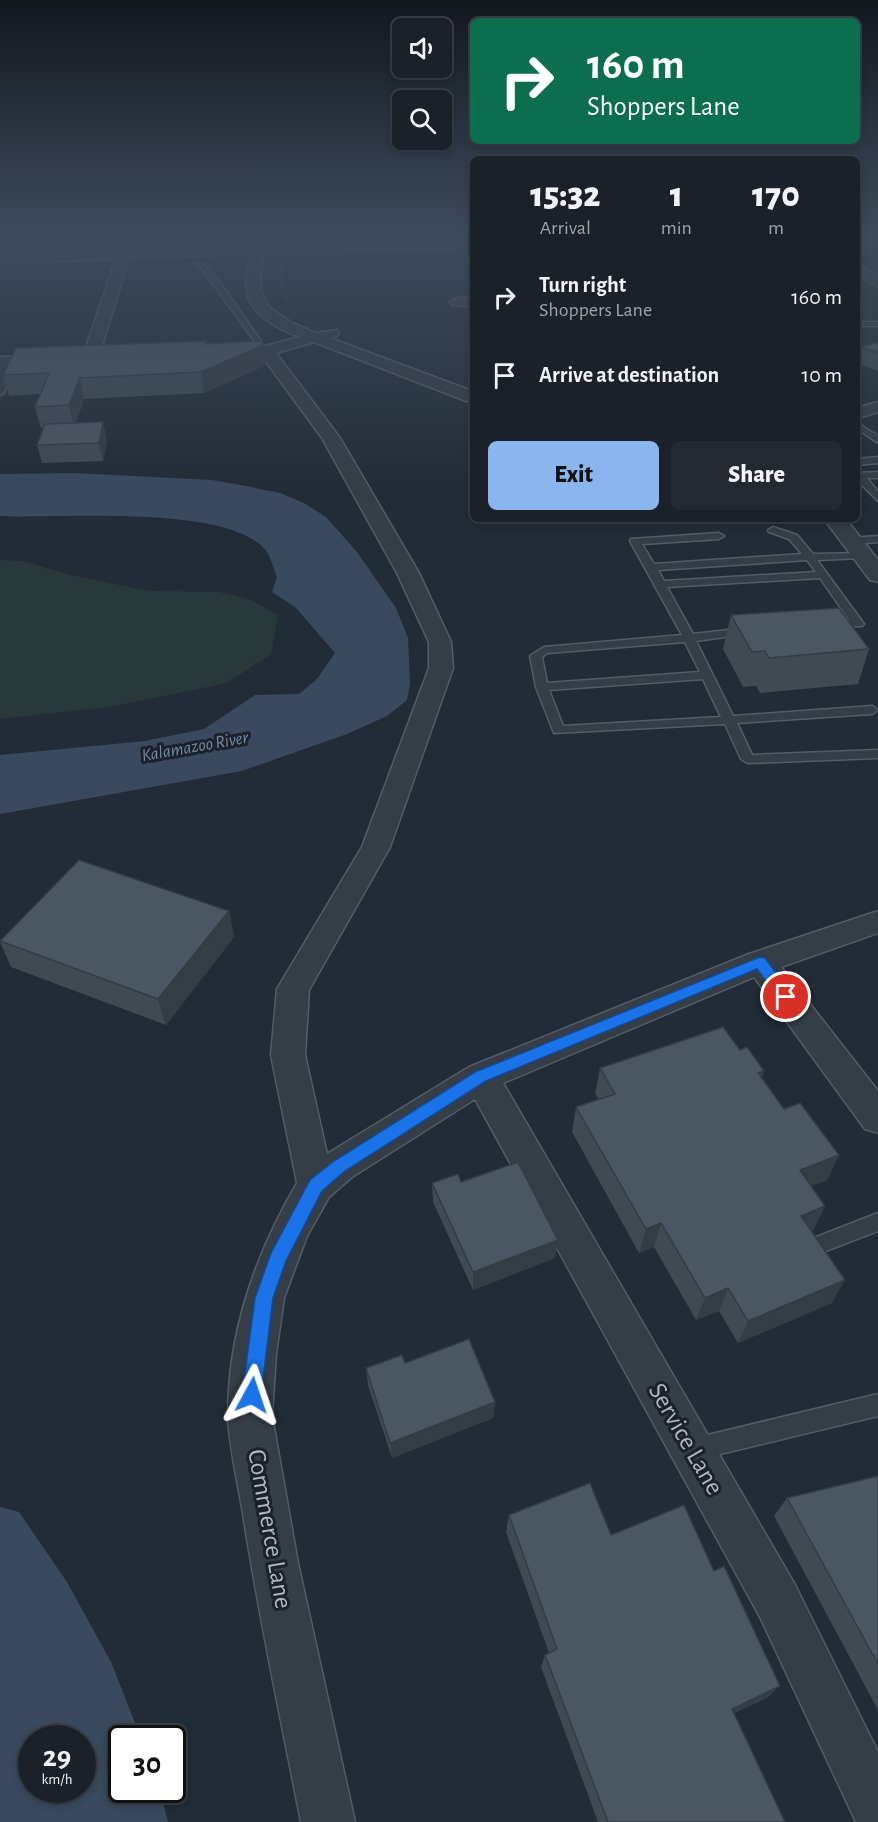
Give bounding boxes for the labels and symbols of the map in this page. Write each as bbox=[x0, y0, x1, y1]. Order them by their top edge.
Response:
water label: Kalamazoo River bbox=[140, 729, 251, 765]
pin bbox=[760, 971, 811, 1022]
position arrow bbox=[220, 1363, 284, 1427]
street label: Service Lane bbox=[644, 1379, 728, 1499]
street label: Commerce Lane bbox=[243, 1447, 297, 1611]
speed limit sign: 30 bbox=[108, 1725, 186, 1803]

